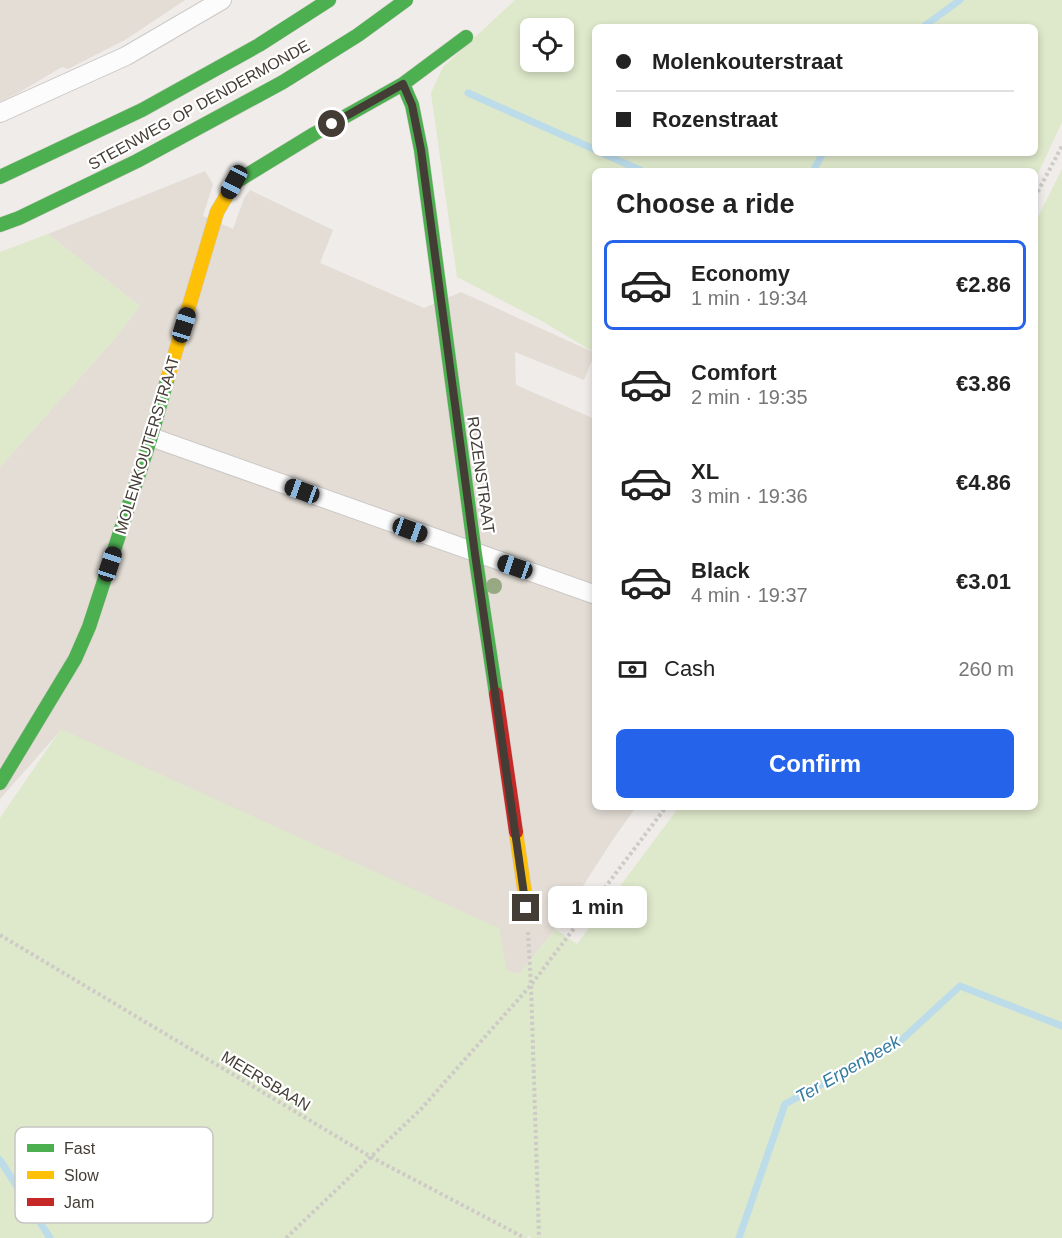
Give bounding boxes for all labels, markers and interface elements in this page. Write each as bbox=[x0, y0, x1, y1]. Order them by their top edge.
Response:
map controls bbox=[520, 18, 574, 72]
button: locate bbox=[520, 18, 574, 72]
street label: STEENWEG OP DENDERMONDE bbox=[85, 37, 313, 173]
text: Molenkouterstraat bbox=[652, 49, 843, 74]
text: Rozenstraat bbox=[652, 107, 778, 132]
route start bbox=[318, 110, 345, 137]
car bbox=[218, 162, 250, 202]
text: Choose a ride bbox=[616, 189, 795, 219]
icon: car bbox=[619, 258, 673, 312]
text: Economy bbox=[691, 261, 790, 286]
text: €2.86 bbox=[956, 272, 1011, 297]
text: 1 min · 19:34 bbox=[691, 287, 808, 309]
car bbox=[170, 305, 198, 345]
street label: MOLENKOUTERSTRAAT bbox=[112, 354, 182, 536]
icon: car bbox=[619, 357, 673, 411]
text: Comfort bbox=[691, 360, 777, 385]
text: €3.86 bbox=[956, 371, 1011, 396]
text: 2 min · 19:35 bbox=[691, 386, 808, 408]
street label: ROZENSTRAAT bbox=[464, 415, 498, 535]
icon: car bbox=[619, 456, 673, 510]
text: XL bbox=[691, 459, 719, 484]
text: €4.86 bbox=[956, 470, 1011, 495]
car bbox=[282, 476, 322, 506]
text: 3 min · 19:36 bbox=[691, 485, 808, 507]
car bbox=[390, 515, 430, 545]
car bbox=[96, 544, 124, 584]
car bbox=[495, 553, 535, 581]
icon: car bbox=[619, 555, 673, 609]
text: Black bbox=[691, 558, 750, 583]
text: €3.01 bbox=[956, 569, 1011, 594]
text: 4 min · 19:37 bbox=[691, 584, 808, 606]
icon: cash bbox=[616, 653, 649, 686]
text: Cash bbox=[664, 656, 715, 681]
text: 260 m bbox=[958, 658, 1014, 680]
button: Confirm bbox=[616, 729, 1014, 798]
callout: 1 min bbox=[547, 887, 646, 929]
route end bbox=[512, 894, 539, 921]
text: 1 min bbox=[571, 896, 624, 918]
water label: Ter Erpenbeek bbox=[792, 1030, 905, 1107]
street label: MEERSBAAN bbox=[219, 1048, 313, 1114]
legend bbox=[15, 1127, 213, 1223]
text: Fast bbox=[64, 1140, 96, 1157]
text: Slow bbox=[64, 1167, 99, 1184]
text: Jam bbox=[64, 1194, 94, 1211]

